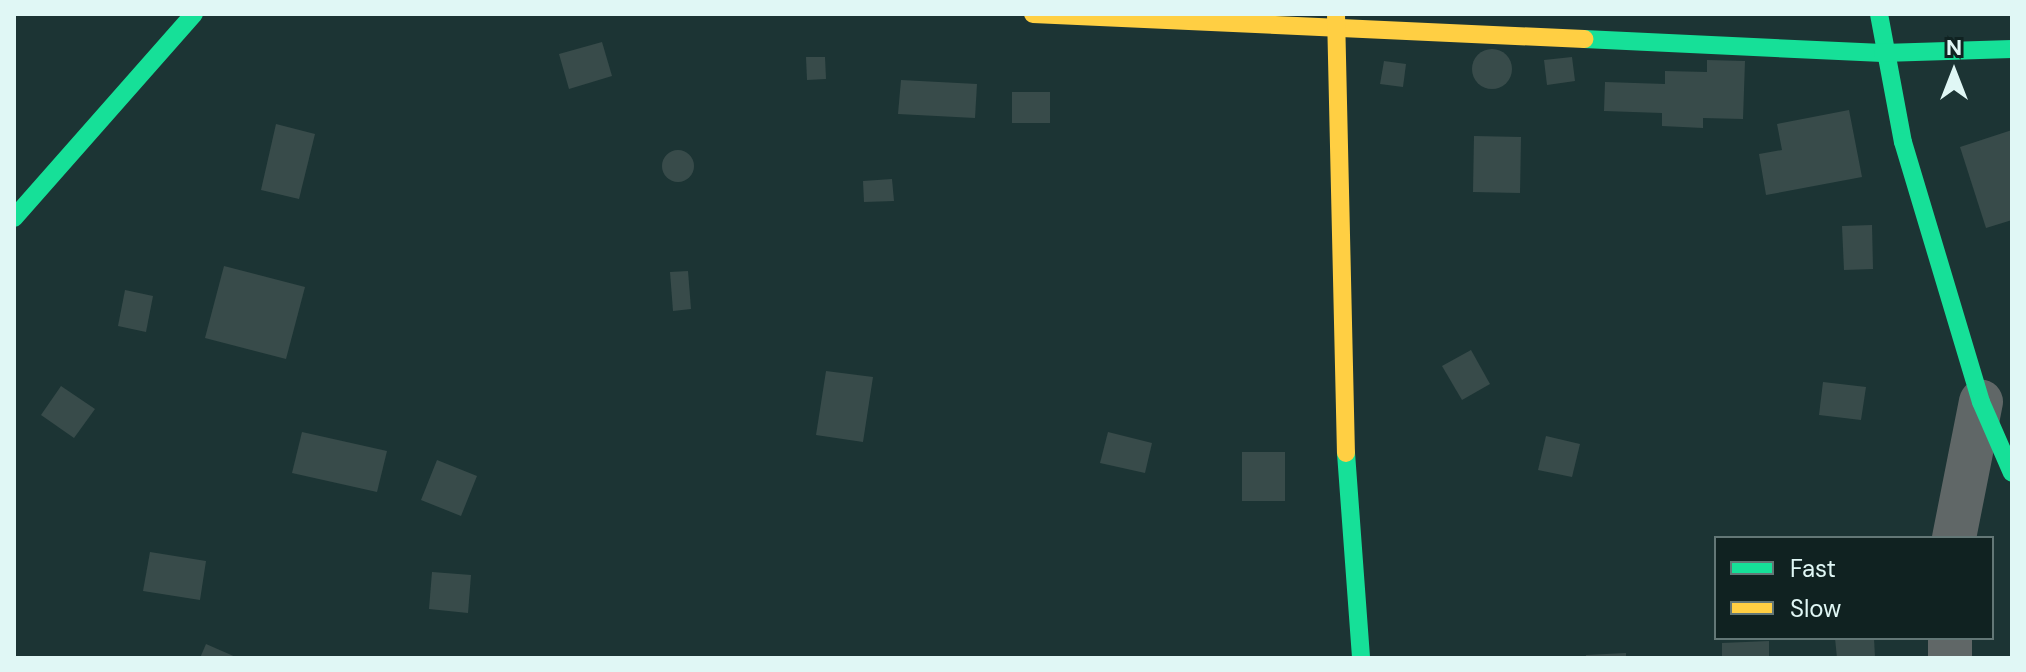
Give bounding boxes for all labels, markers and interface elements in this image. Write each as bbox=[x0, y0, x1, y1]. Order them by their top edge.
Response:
north arrow bbox=[1914, 32, 1994, 112]
text: N bbox=[1946, 33, 1962, 62]
legend bbox=[1714, 536, 1994, 640]
text: Fast bbox=[1790, 553, 1836, 584]
text: Slow bbox=[1790, 593, 1841, 624]

